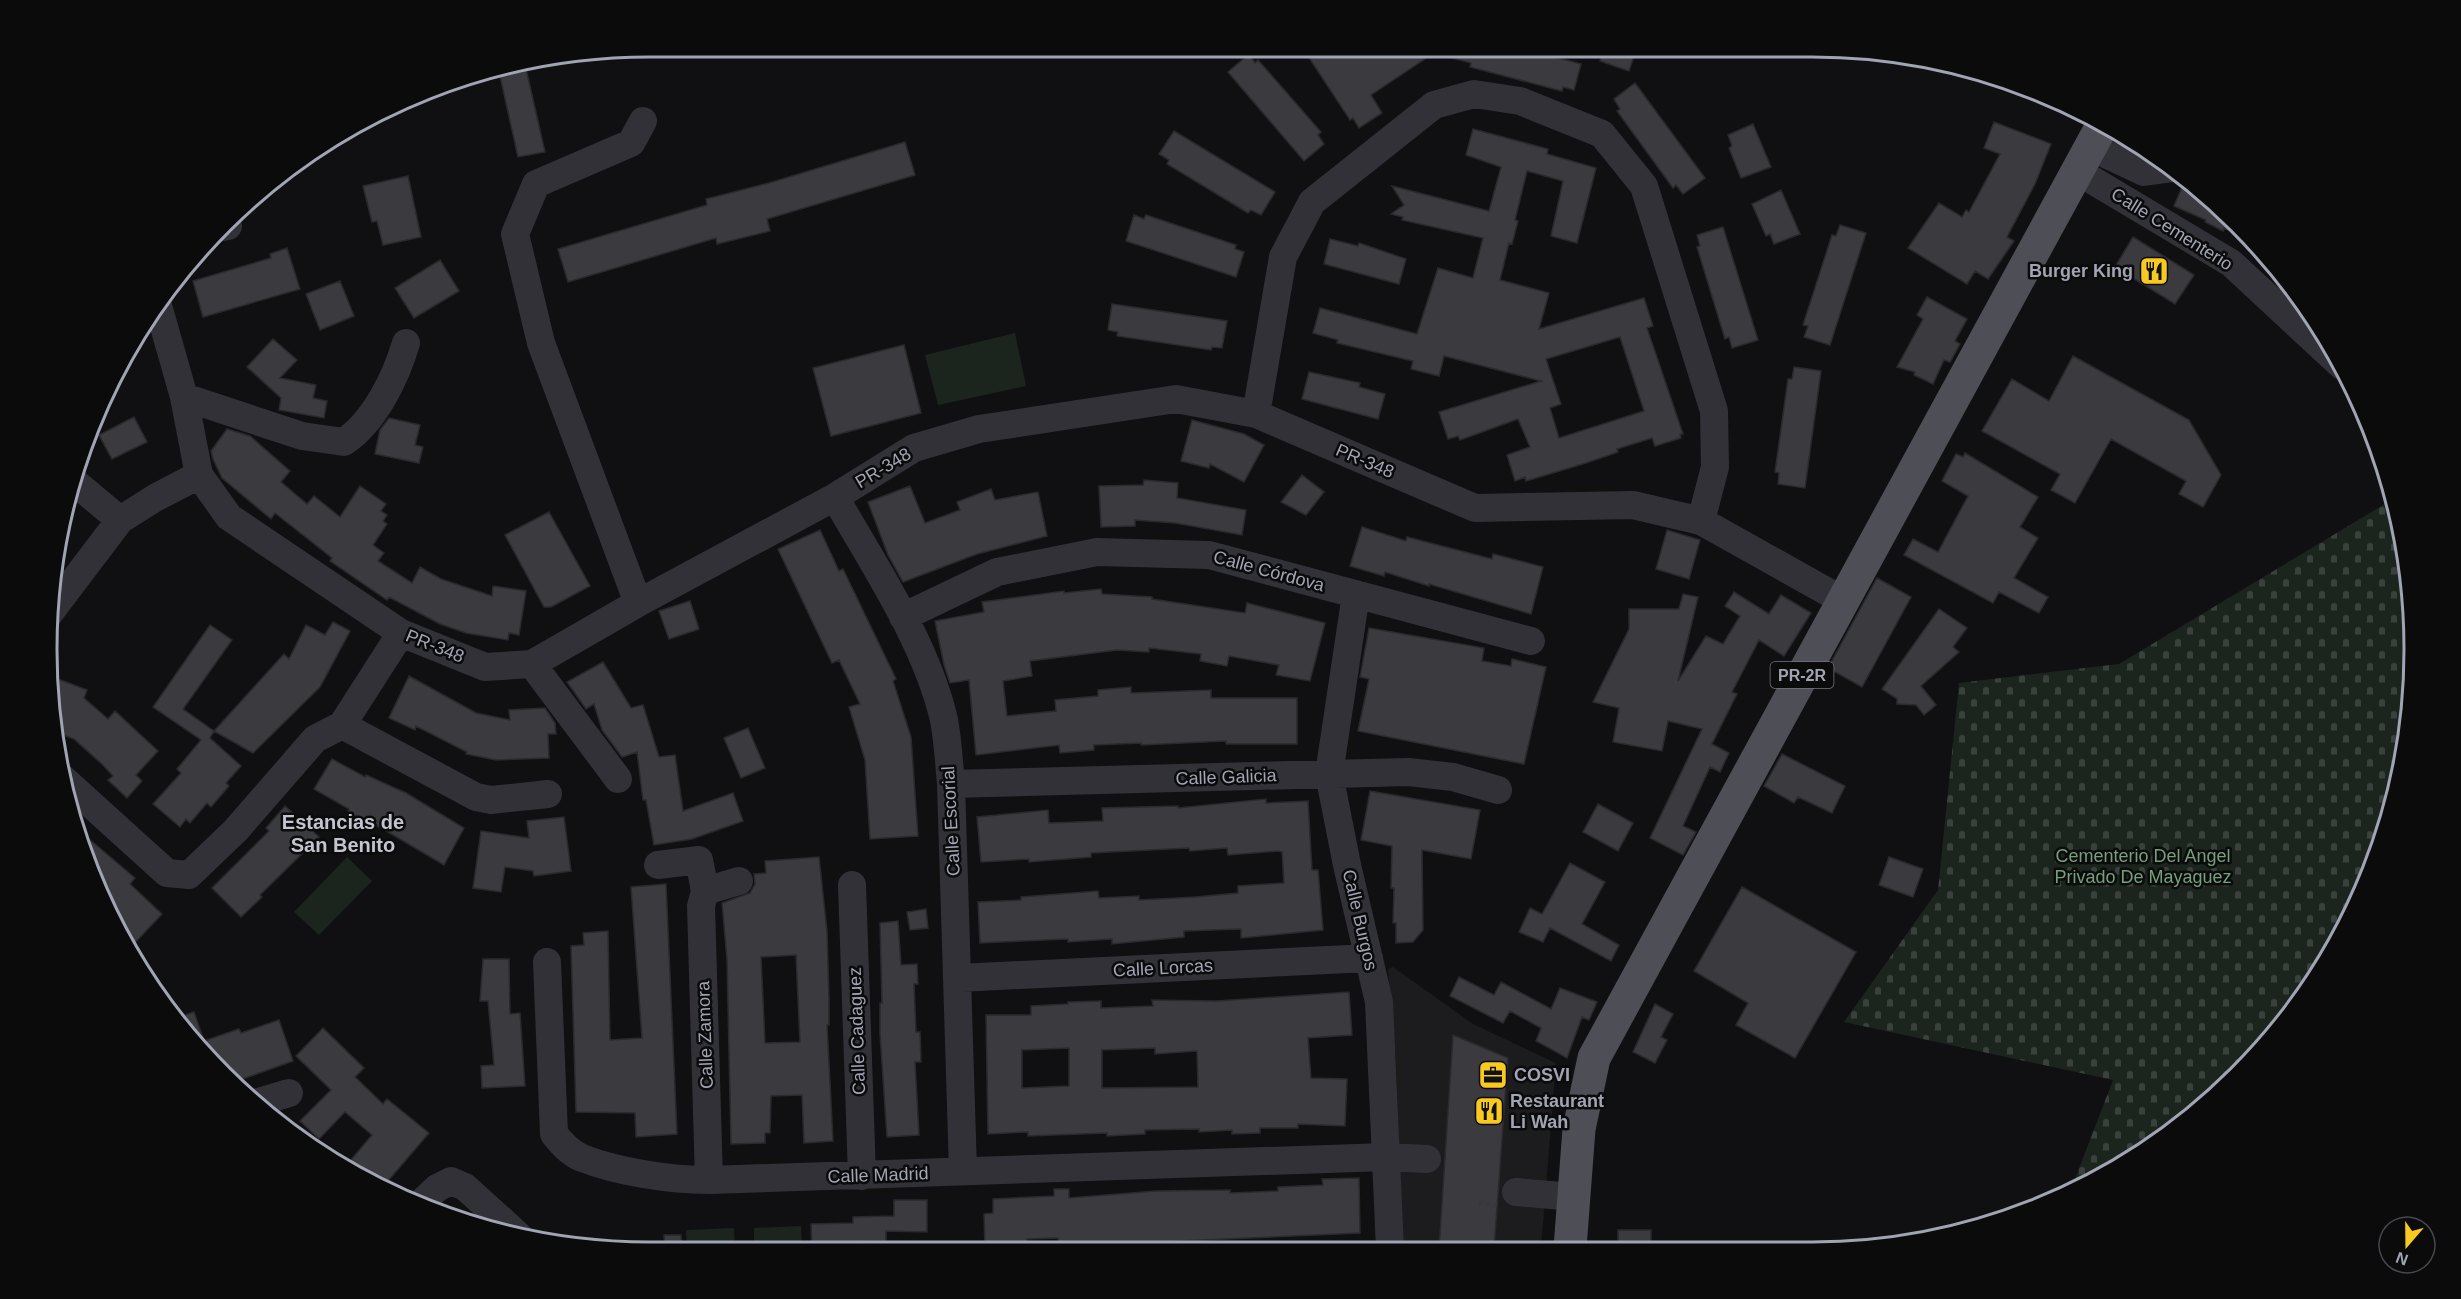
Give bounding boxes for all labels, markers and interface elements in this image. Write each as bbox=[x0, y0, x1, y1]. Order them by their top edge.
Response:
street label: Calle Cementerio bbox=[2108, 184, 2236, 274]
restaurant icon: Burger King bbox=[2138, 255, 2170, 287]
place label: Burger King bbox=[2029, 261, 2133, 281]
street label: PR-348 bbox=[1333, 440, 1397, 482]
street label: PR-348 bbox=[852, 444, 914, 492]
street label: Calle Córdova bbox=[1211, 547, 1328, 596]
street label: PR-348 bbox=[403, 625, 467, 667]
road number: PR-2R bbox=[1770, 662, 1834, 688]
street label: Calle Galicia bbox=[1175, 765, 1278, 789]
street label: Calle Escorial bbox=[938, 766, 964, 876]
district label: Estancias de San Benito bbox=[282, 811, 404, 856]
park label: Cementerio Del Angel Privado De Mayaguez bbox=[2054, 846, 2232, 887]
street label: Calle Burgos bbox=[1339, 868, 1381, 972]
street label: Calle Lorcas bbox=[1113, 955, 1213, 981]
street label: Calle Cadaguez bbox=[845, 967, 869, 1095]
street label: Calle Zamora bbox=[693, 980, 717, 1089]
office icon: COSVI bbox=[1477, 1059, 1509, 1091]
place label: COSVI bbox=[1514, 1065, 1570, 1085]
place label: Restaurant Li Wah bbox=[1510, 1091, 1604, 1132]
restaurant icon: Restaurant Li Wah bbox=[1473, 1095, 1505, 1127]
street label: Calle Madrid bbox=[827, 1163, 929, 1187]
north arrow bbox=[2377, 1215, 2437, 1275]
text: N bbox=[2394, 1249, 2410, 1269]

